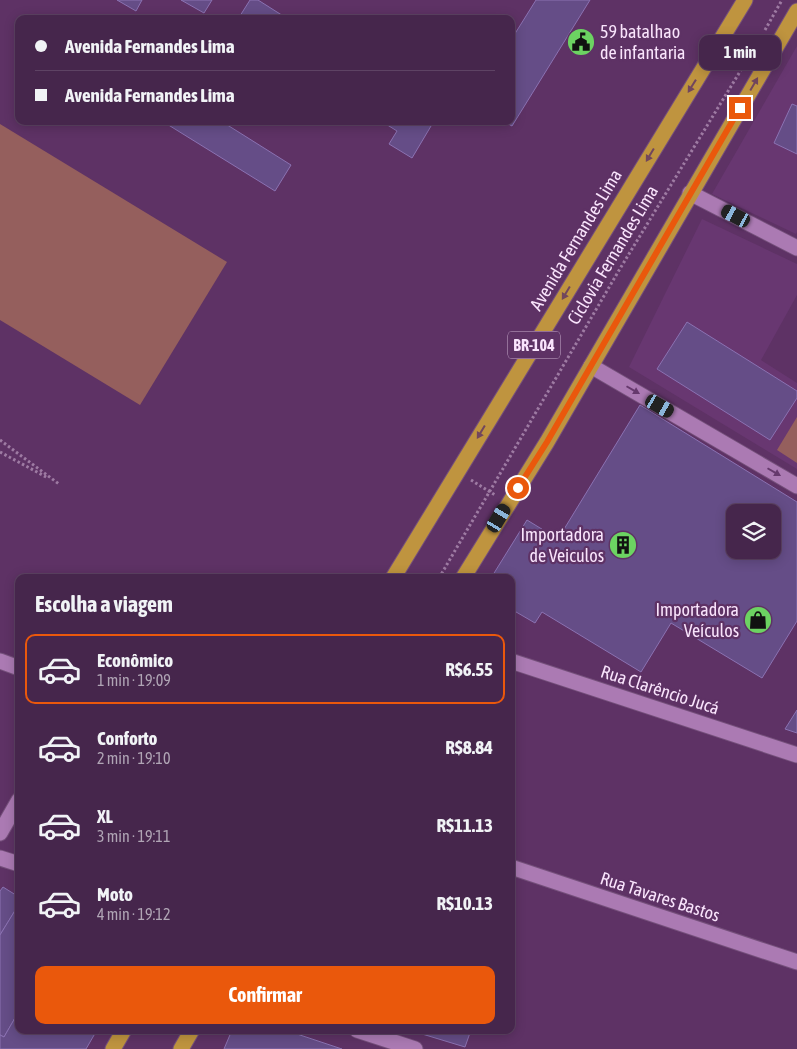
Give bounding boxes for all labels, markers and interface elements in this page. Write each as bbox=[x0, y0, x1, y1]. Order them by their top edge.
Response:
place label: 59 batalhao de infantaria bbox=[600, 21, 685, 63]
public building icon: 59 batalhao de infantaria bbox=[566, 27, 596, 57]
text: Avenida Fernandes Lima bbox=[65, 35, 235, 57]
callout: 1 min bbox=[699, 36, 781, 70]
text: 1 min bbox=[724, 43, 756, 61]
one-way arrow bbox=[750, 77, 759, 90]
one-way arrow bbox=[687, 80, 697, 93]
text: Avenida Fernandes Lima bbox=[65, 84, 235, 106]
route end bbox=[729, 97, 751, 119]
one-way arrow bbox=[645, 148, 654, 161]
street label: Avenida Fernandes Lima bbox=[525, 165, 626, 314]
street label: Ciclovia Fernandes Lima bbox=[563, 181, 662, 328]
car bbox=[719, 202, 752, 230]
one-way arrow bbox=[561, 287, 570, 300]
road number: BR-104 bbox=[508, 332, 560, 358]
one-way arrow bbox=[627, 386, 640, 395]
car bbox=[643, 392, 676, 420]
one-way arrow bbox=[477, 426, 486, 439]
one-way arrow bbox=[767, 468, 780, 477]
route start bbox=[507, 477, 529, 499]
car bbox=[484, 501, 513, 535]
map controls bbox=[726, 504, 781, 559]
button: layers bbox=[726, 504, 781, 559]
place label: Importadora de Veiculos bbox=[520, 524, 604, 566]
building icon: Importadora de Veiculos bbox=[608, 530, 638, 560]
text: Escolha a viagem bbox=[35, 591, 173, 617]
place label: Importadora Veículos bbox=[655, 599, 739, 641]
shop icon: Importadora Veículos bbox=[743, 605, 773, 635]
icon: car bbox=[37, 647, 82, 692]
text: Econômico bbox=[97, 649, 173, 671]
text: R$6.55 bbox=[445, 658, 493, 680]
street label: Rua Clarêncio Jucá bbox=[598, 661, 722, 719]
text: 1 min · 19:09 bbox=[97, 671, 171, 689]
icon: car bbox=[37, 725, 82, 770]
text: Conforto bbox=[97, 727, 158, 749]
text: R$8.84 bbox=[445, 736, 493, 758]
text: 2 min · 19:10 bbox=[97, 749, 170, 767]
icon: car bbox=[37, 803, 82, 848]
text: XL bbox=[97, 805, 113, 827]
text: R$11.13 bbox=[436, 814, 493, 836]
text: 3 min · 19:11 bbox=[97, 827, 170, 845]
street label: Rua Tavares Bastos bbox=[598, 867, 723, 926]
icon: car bbox=[37, 881, 82, 926]
text: Moto bbox=[97, 883, 133, 905]
text: R$10.13 bbox=[436, 892, 493, 914]
text: 4 min · 19:12 bbox=[97, 905, 170, 923]
button: Confirmar bbox=[35, 966, 495, 1024]

